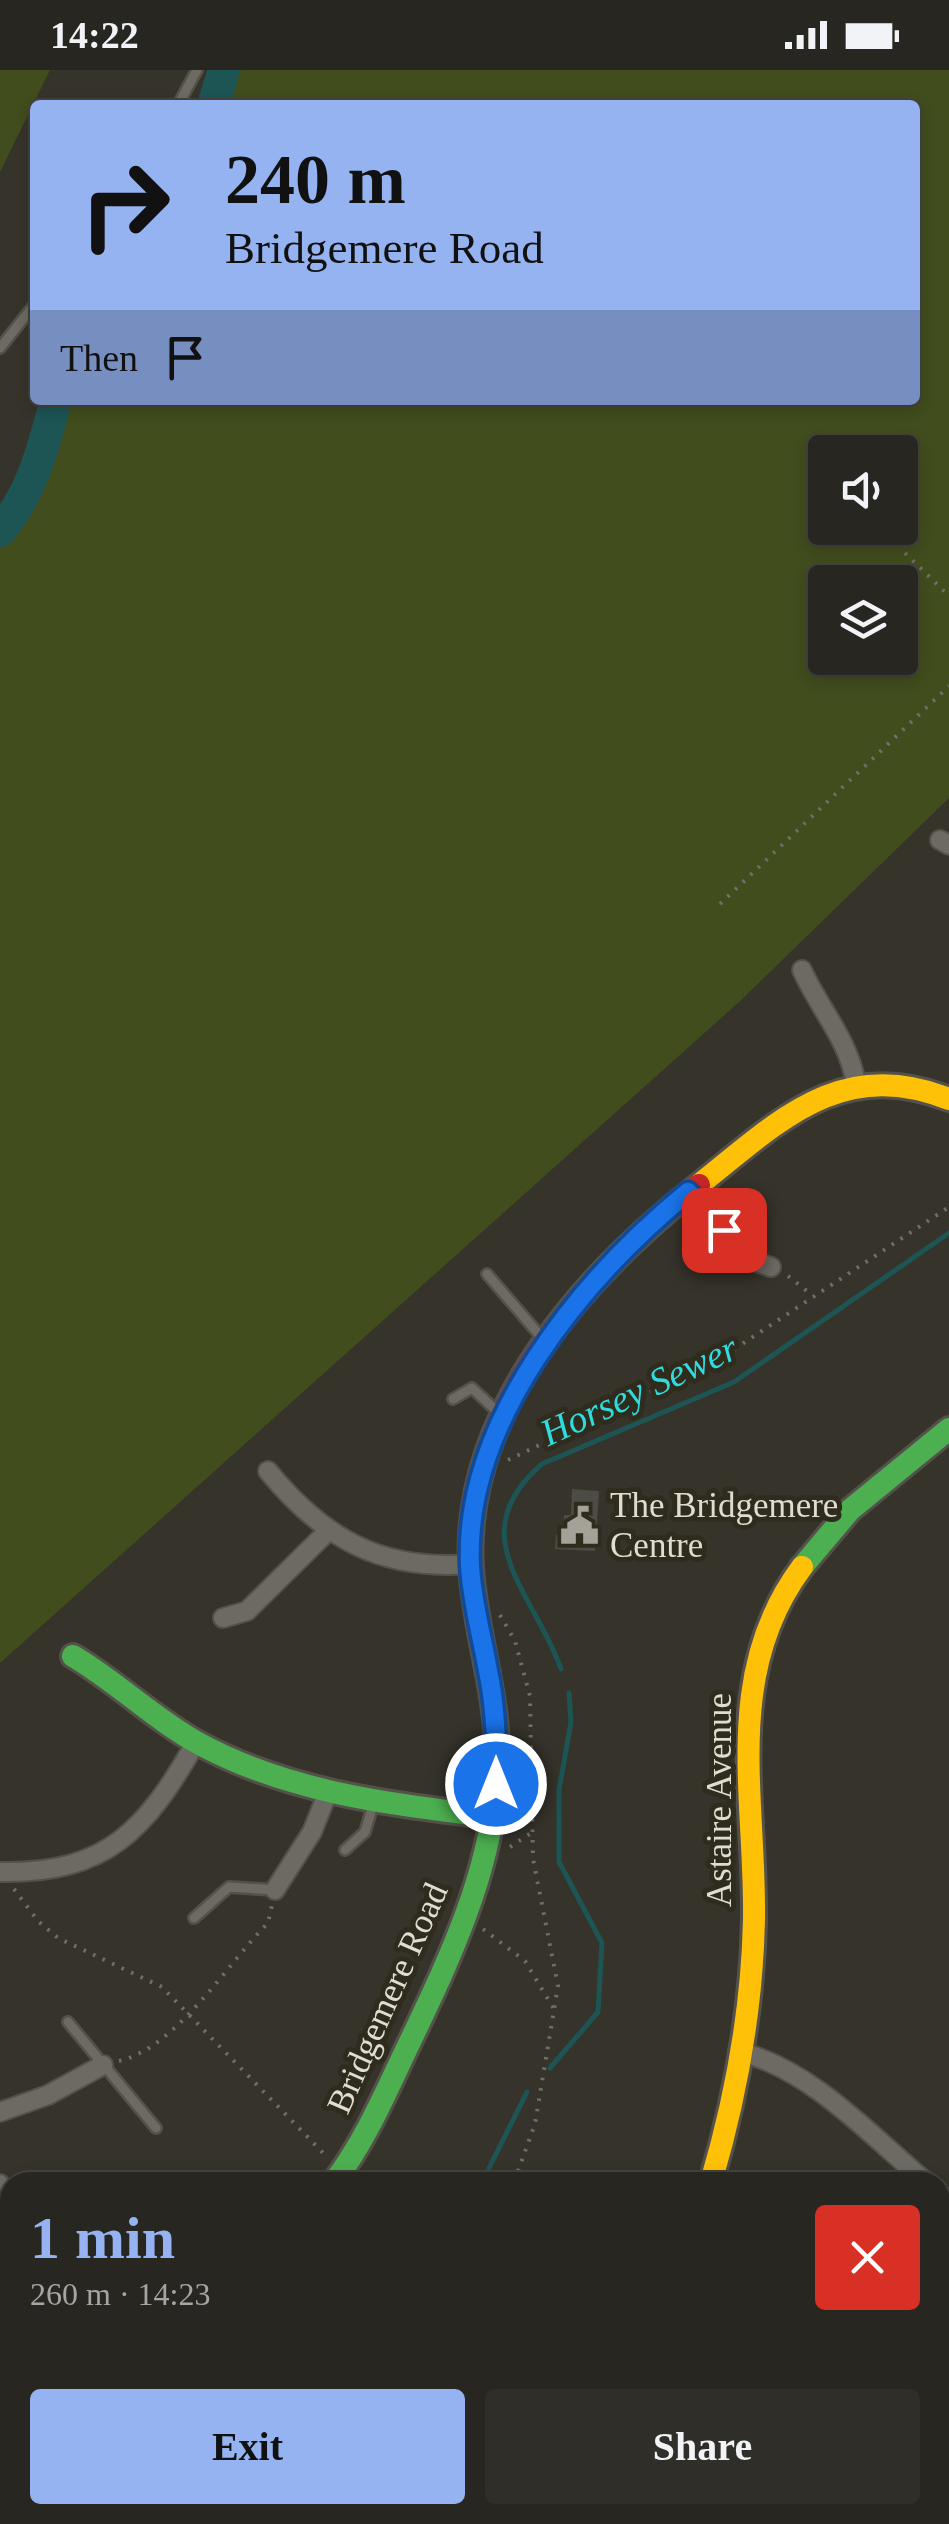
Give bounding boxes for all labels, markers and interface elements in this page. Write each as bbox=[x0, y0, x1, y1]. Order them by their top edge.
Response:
text: 14:22 bbox=[50, 14, 139, 56]
icon: right bbox=[60, 140, 190, 270]
text: 240 m bbox=[225, 141, 406, 218]
text: Bridgemere Road bbox=[225, 223, 544, 273]
icon: arrive bbox=[158, 330, 213, 385]
text: Then bbox=[60, 337, 138, 379]
map controls bbox=[808, 435, 918, 675]
button: sound bbox=[808, 435, 918, 545]
button: layers bbox=[808, 565, 918, 675]
pin bbox=[682, 1188, 767, 1273]
icon: arrive bbox=[697, 1203, 752, 1258]
water label: Horsey Sewer bbox=[533, 1326, 744, 1454]
place label: The Bridgemere Centre bbox=[610, 1486, 838, 1565]
public building icon: The Bridgemere Centre bbox=[559, 1504, 601, 1546]
street label: Astaire Avenue bbox=[700, 1693, 739, 1907]
position arrow bbox=[444, 1732, 548, 1836]
street label: Bridgemere Road bbox=[319, 1877, 456, 2119]
text: 1 min bbox=[30, 2205, 175, 2271]
button: close bbox=[815, 2205, 920, 2310]
text: 260 m · 14:23 bbox=[30, 2276, 210, 2312]
button: Exit bbox=[30, 2389, 465, 2504]
button: Share bbox=[485, 2389, 920, 2504]

